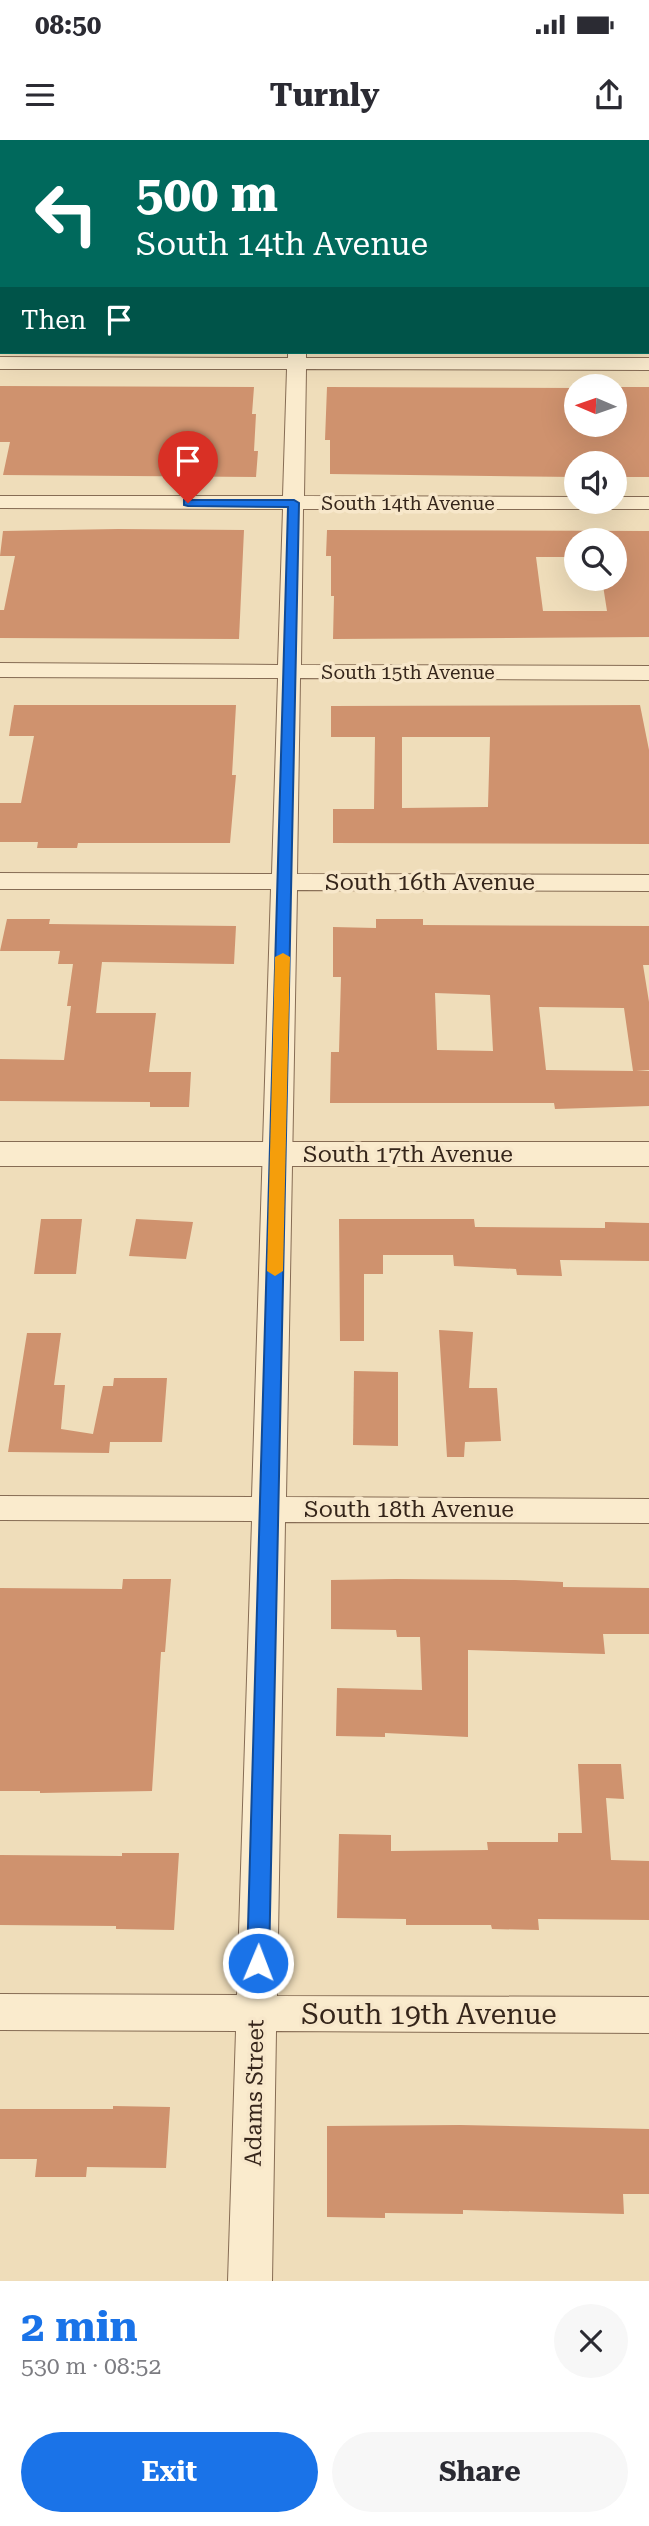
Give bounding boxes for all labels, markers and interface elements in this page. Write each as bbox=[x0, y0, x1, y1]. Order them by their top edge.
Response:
text: 08:50 bbox=[35, 10, 101, 40]
icon: menu bbox=[21, 76, 59, 114]
text: Turnly bbox=[269, 76, 380, 114]
icon: share bbox=[590, 76, 628, 114]
text: 500 m bbox=[136, 166, 278, 223]
icon: left bbox=[21, 168, 112, 259]
text: South 14th Avenue bbox=[136, 225, 428, 263]
icon: arrive bbox=[100, 301, 138, 339]
text: Then bbox=[21, 305, 86, 335]
north arrow bbox=[564, 374, 626, 438]
map controls bbox=[564, 374, 627, 591]
pin bbox=[158, 431, 218, 503]
icon: arrive bbox=[169, 442, 207, 480]
button: sound bbox=[564, 451, 627, 514]
street label: South 14th Avenue bbox=[321, 492, 495, 515]
button: search bbox=[564, 528, 627, 591]
street label: South 15th Avenue bbox=[321, 661, 495, 684]
street label: South 16th Avenue bbox=[325, 869, 535, 896]
street label: South 17th Avenue bbox=[303, 1141, 513, 1168]
street label: South 18th Avenue bbox=[304, 1496, 514, 1523]
position arrow bbox=[221, 1926, 295, 2000]
street label: South 19th Avenue bbox=[301, 1998, 557, 2031]
street label: Adams Street bbox=[240, 2019, 269, 2167]
text: 2 min bbox=[21, 2302, 138, 2351]
button: close bbox=[554, 2304, 628, 2378]
text: 530 m · 08:52 bbox=[21, 2353, 161, 2380]
button: Exit bbox=[21, 2432, 318, 2512]
button: Share bbox=[332, 2432, 628, 2512]

